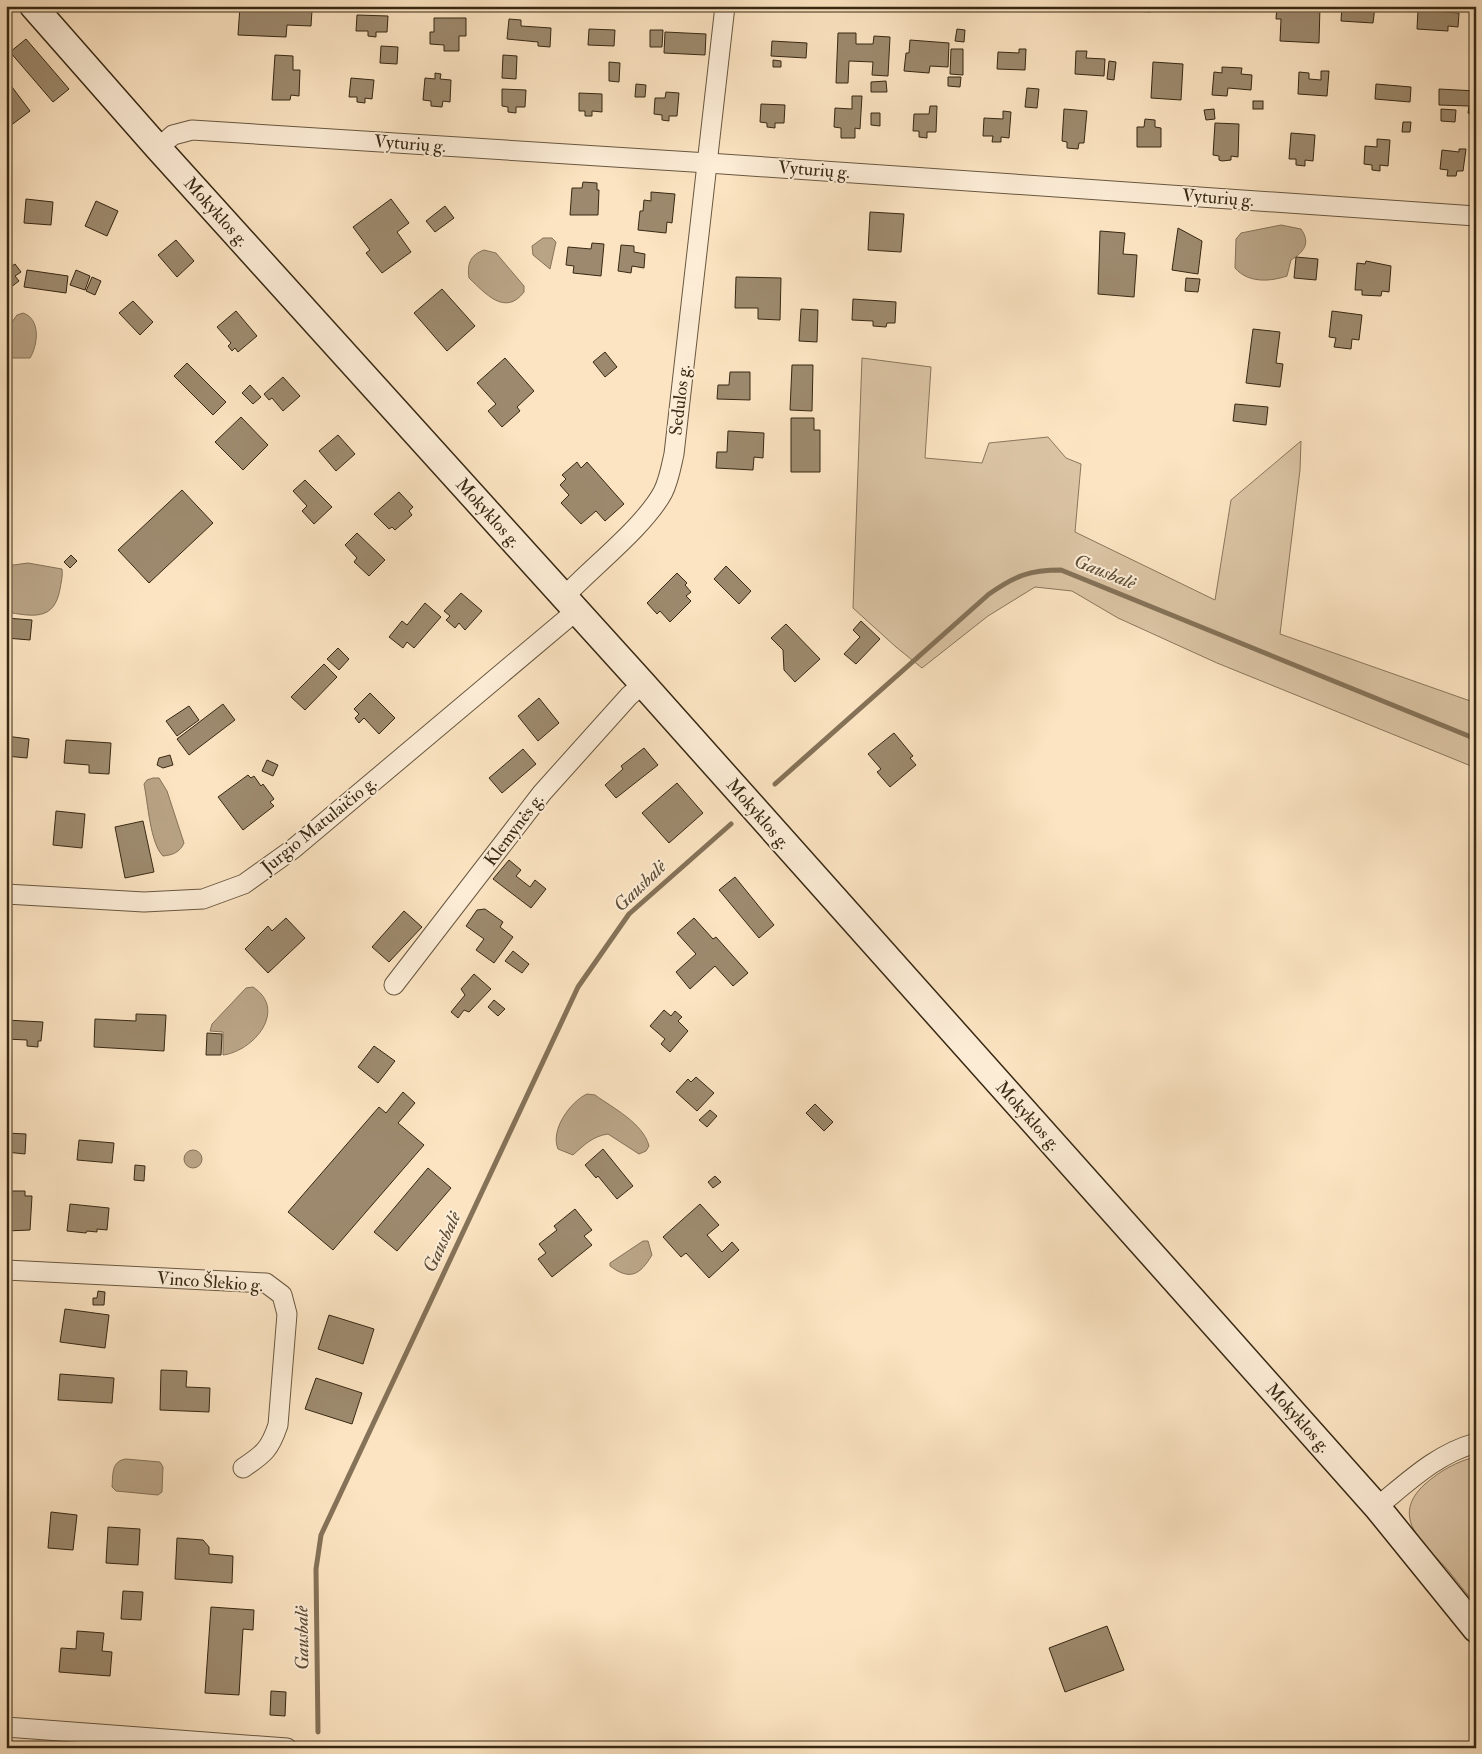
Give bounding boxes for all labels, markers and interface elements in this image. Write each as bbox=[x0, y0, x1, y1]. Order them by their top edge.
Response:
street label: Vyturių g. bbox=[373, 130, 447, 158]
street label: Vyturių g. bbox=[777, 156, 851, 184]
street label: Mokyklos g. bbox=[179, 172, 253, 252]
street label: Vyturių g. bbox=[1181, 184, 1255, 212]
street label: Sedulos g. bbox=[664, 363, 696, 437]
street label: Mokyklos g. bbox=[451, 473, 525, 553]
water label: Gausbalė bbox=[1071, 549, 1140, 595]
street label: Jurgio Matulaičio g. bbox=[256, 771, 381, 879]
street label: Mokyklos g. bbox=[721, 774, 795, 854]
street label: Klemynės g. bbox=[479, 789, 549, 871]
water label: Gausbalė bbox=[608, 855, 672, 917]
street label: Mokyklos g. bbox=[991, 1076, 1065, 1156]
water label: Gausbalė bbox=[418, 1207, 467, 1276]
street label: Vinco Šlekio g. bbox=[156, 1266, 264, 1297]
street label: Mokyklos g. bbox=[1261, 1378, 1335, 1458]
water label: Gausbalė bbox=[289, 1605, 315, 1670]

